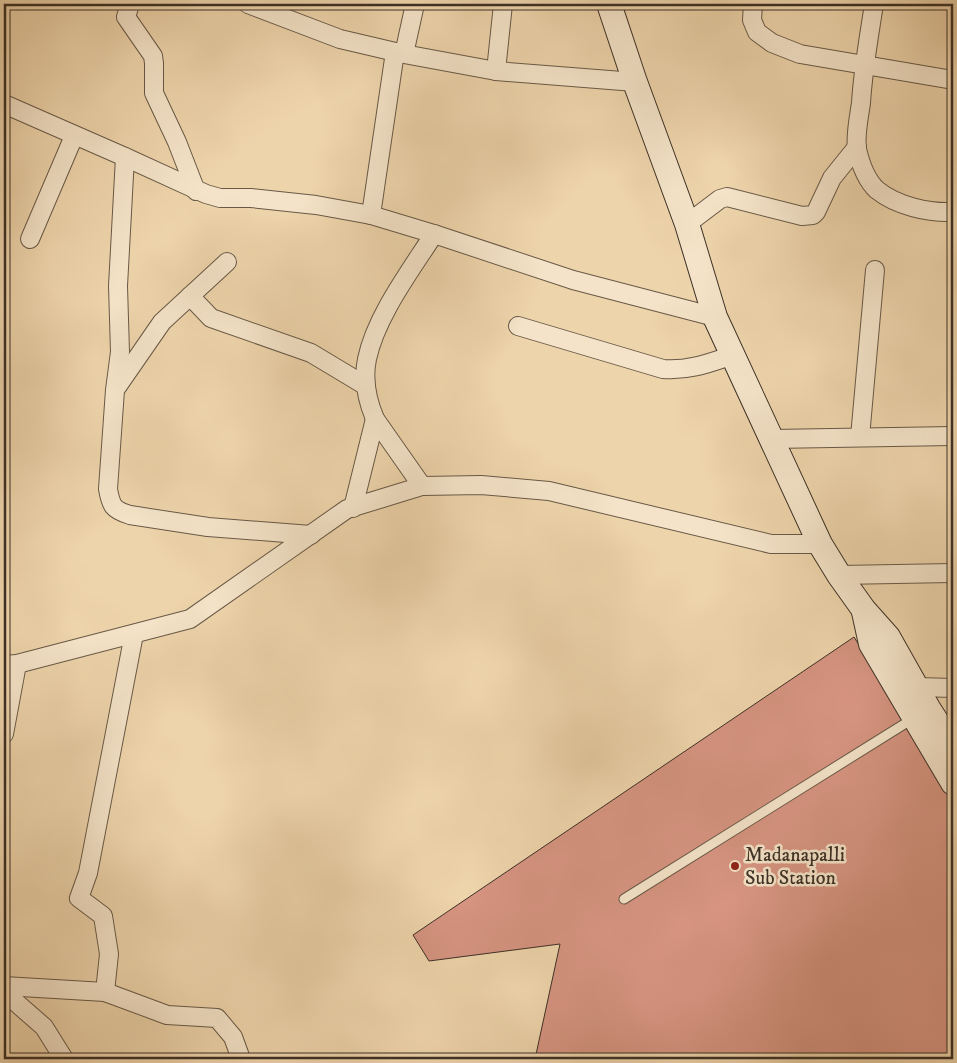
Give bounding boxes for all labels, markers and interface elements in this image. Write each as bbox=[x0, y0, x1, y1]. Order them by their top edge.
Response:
place label: Madanapalli Sub Station bbox=[745, 843, 845, 891]
marker: Madanapalli Sub Station bbox=[729, 860, 741, 872]

